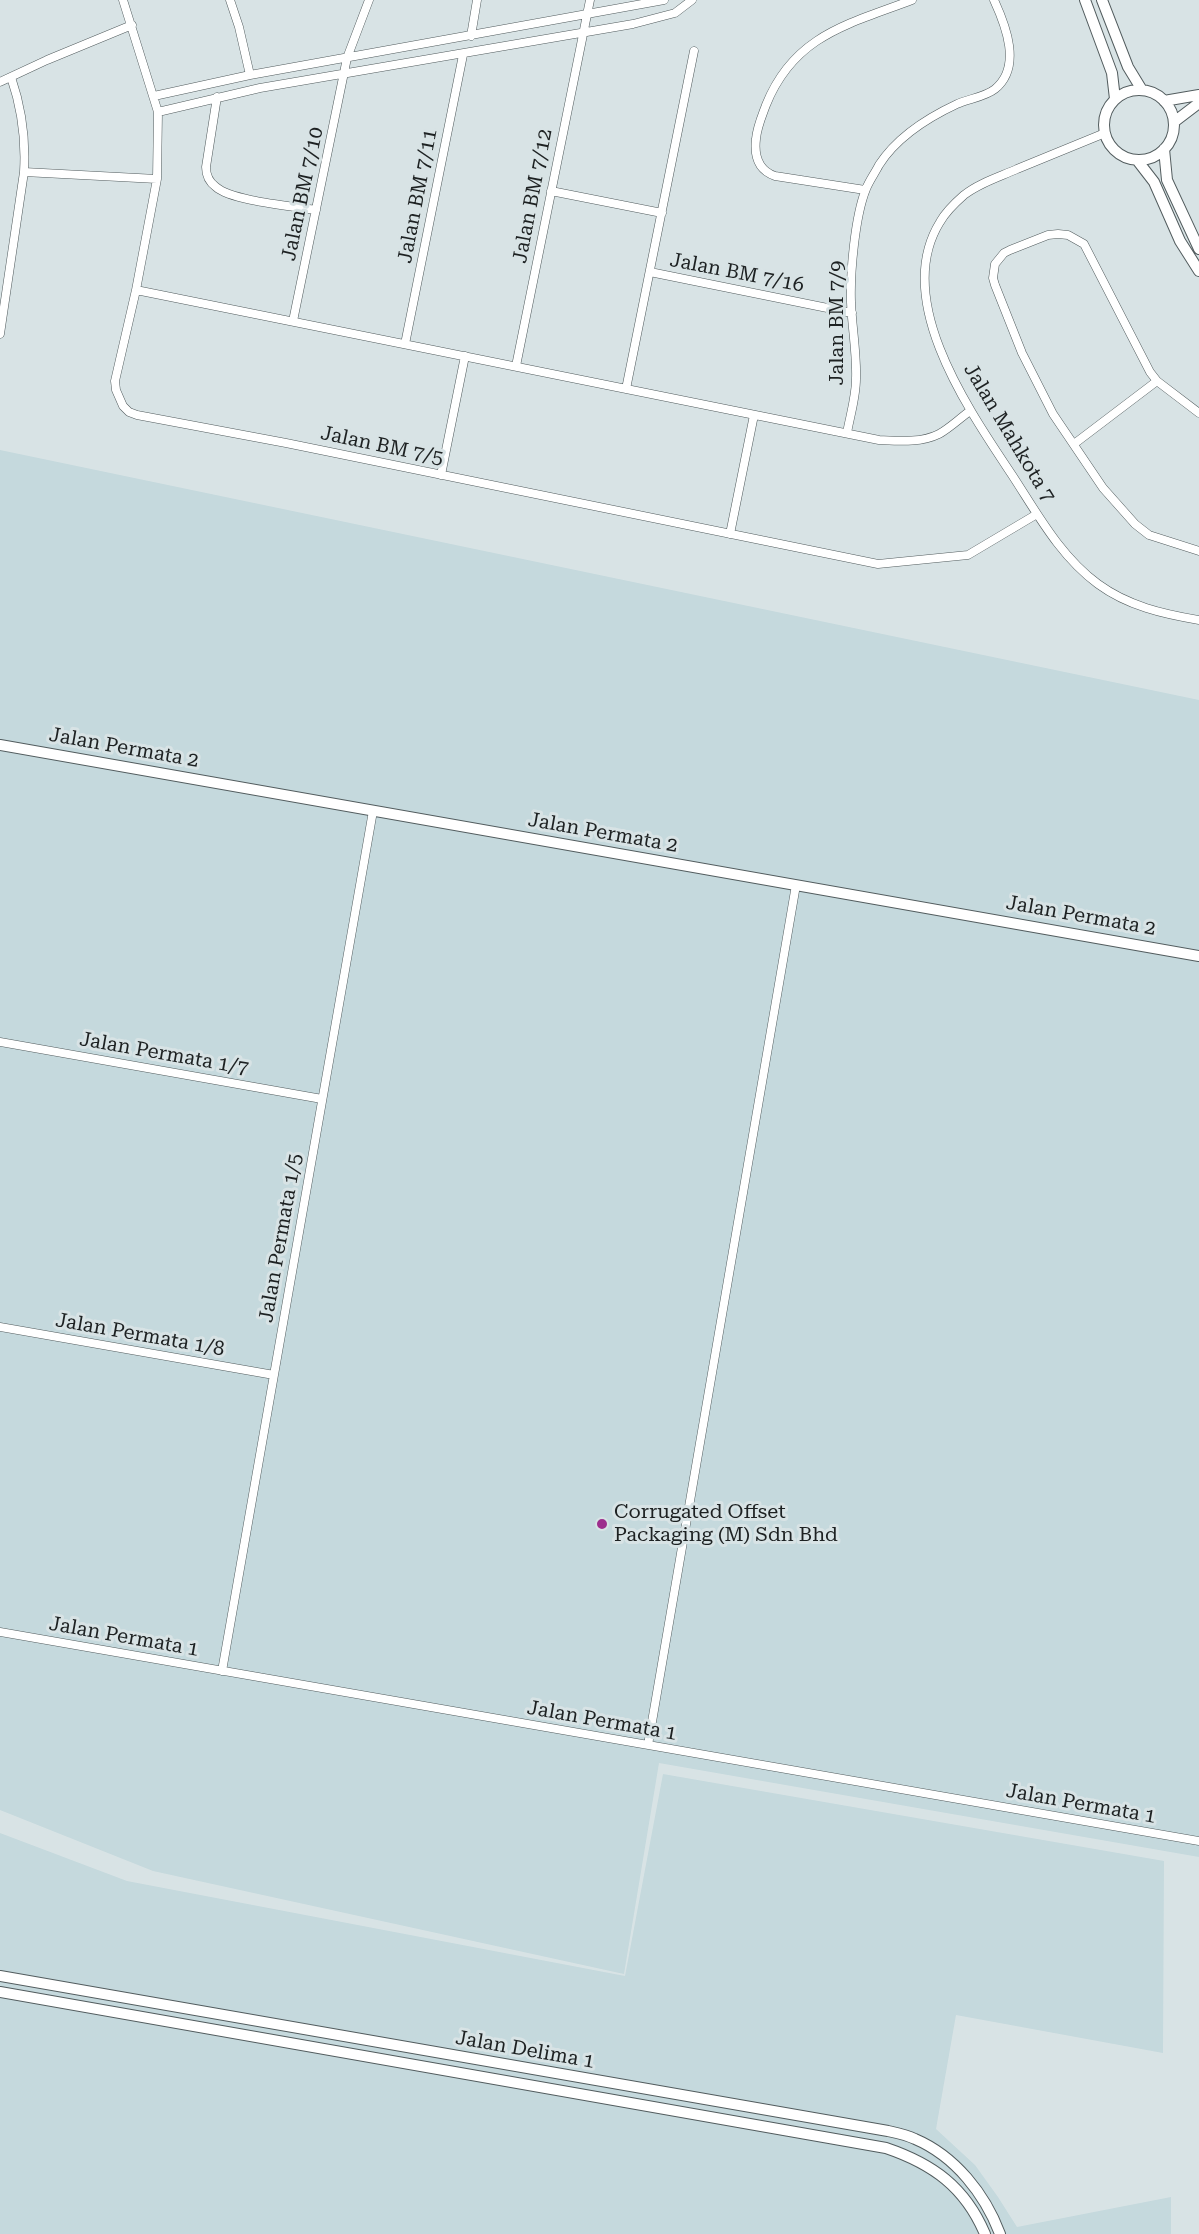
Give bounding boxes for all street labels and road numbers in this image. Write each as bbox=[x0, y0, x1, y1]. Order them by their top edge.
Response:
street label: Jalan BM 7/10 bbox=[277, 125, 329, 263]
street label: Jalan BM 7/11 bbox=[393, 127, 443, 265]
street label: Jalan BM 7/12 bbox=[508, 127, 558, 265]
street label: Jalan BM 7/16 bbox=[668, 248, 806, 298]
street label: Jalan BM 7/9 bbox=[825, 261, 849, 385]
street label: Jalan Mahkota 7 bbox=[958, 359, 1060, 507]
street label: Jalan BM 7/5 bbox=[318, 421, 446, 471]
street label: Jalan Permata 2 bbox=[47, 723, 201, 773]
street label: Jalan Permata 2 bbox=[526, 808, 680, 858]
street label: Jalan Permata 2 bbox=[1004, 891, 1158, 941]
street label: Jalan Permata 1/7 bbox=[78, 1027, 250, 1081]
street label: Jalan Permata 1/5 bbox=[254, 1152, 308, 1324]
street label: Jalan Permata 1/8 bbox=[54, 1308, 226, 1362]
street label: Jalan Permata 1 bbox=[47, 1612, 201, 1662]
street label: Jalan Permata 1 bbox=[525, 1696, 679, 1746]
street label: Jalan Permata 1 bbox=[1004, 1779, 1158, 1829]
street label: Jalan Delima 1 bbox=[454, 2026, 596, 2074]

